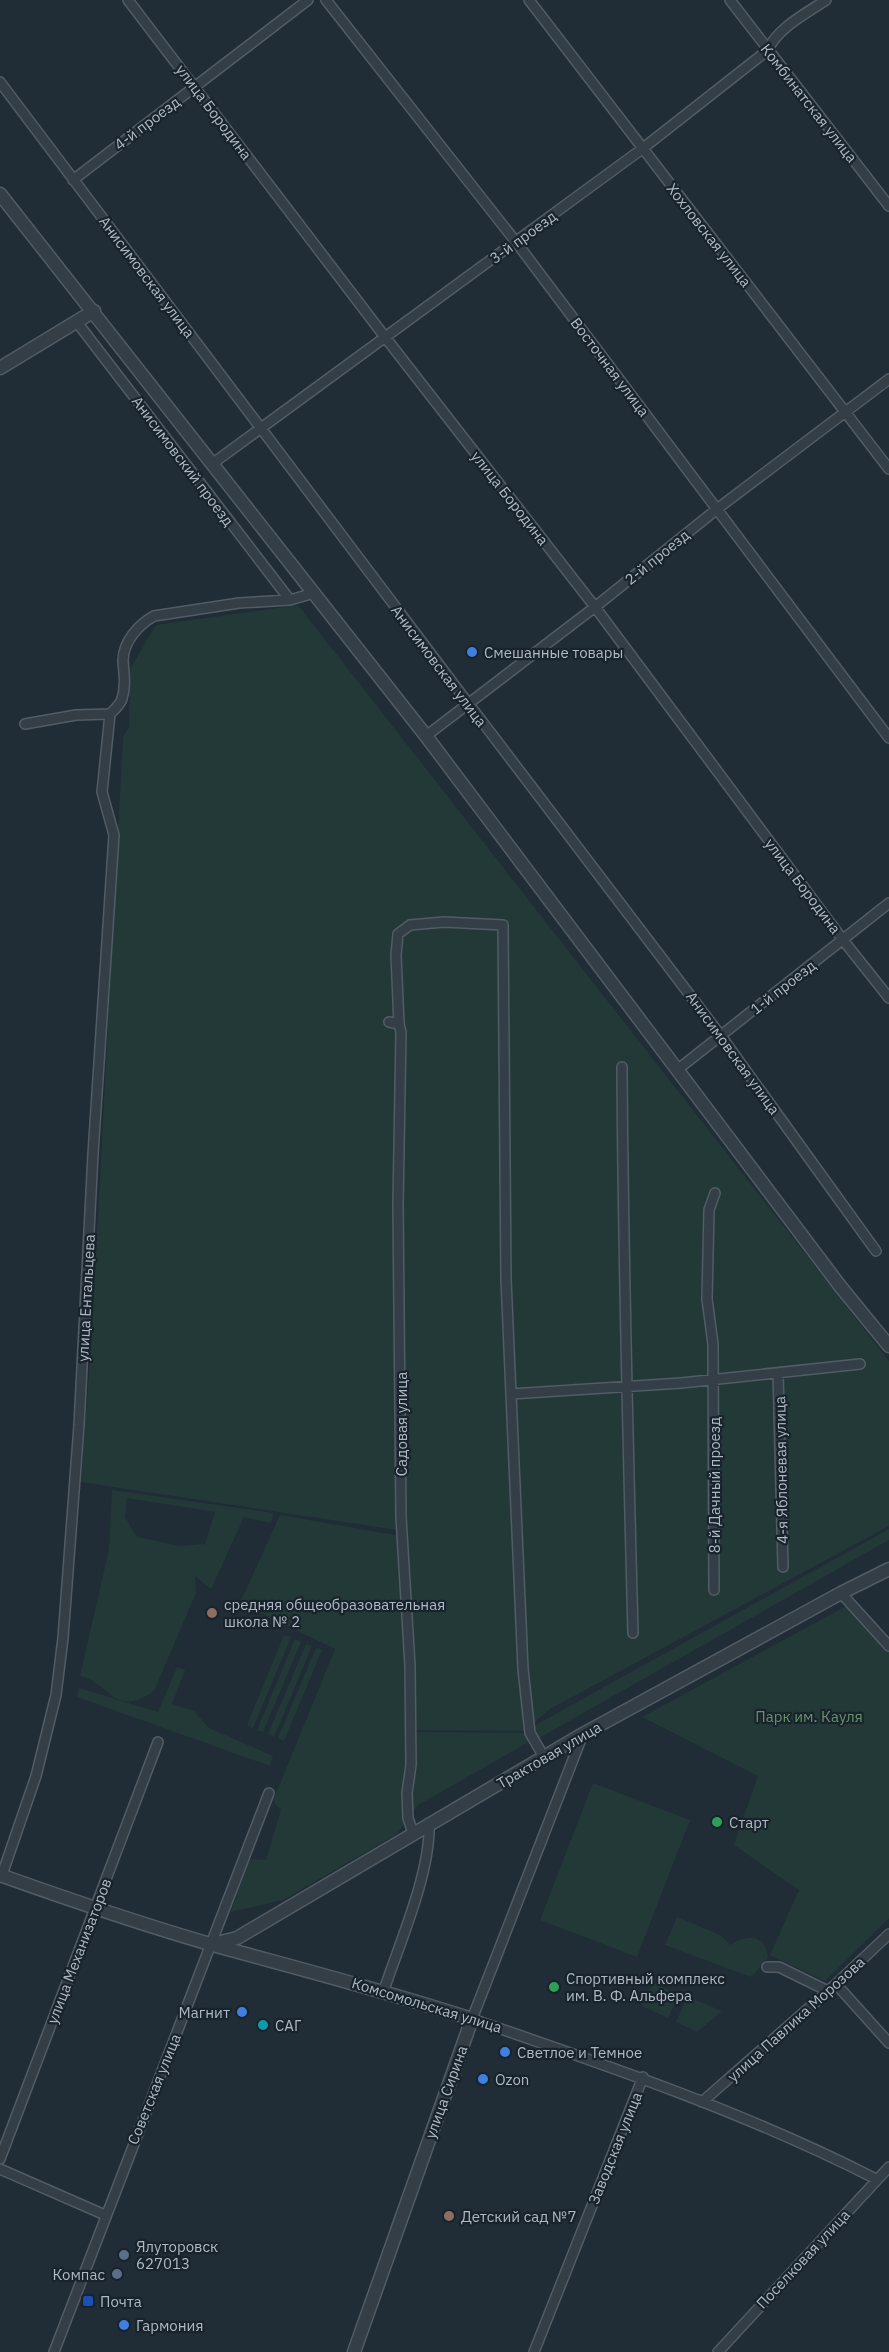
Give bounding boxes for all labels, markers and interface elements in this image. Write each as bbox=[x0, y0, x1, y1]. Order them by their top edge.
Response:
street label: Комбинатская улица bbox=[757, 40, 861, 166]
street label: улица Бородина bbox=[172, 60, 256, 164]
street label: 4-й проезд bbox=[110, 92, 184, 154]
street label: Хохловская улица bbox=[662, 179, 756, 291]
street label: 3-й проезд bbox=[486, 206, 560, 268]
street label: Анисимовская улица bbox=[95, 212, 199, 342]
street label: Восточная улица bbox=[567, 314, 653, 420]
street label: Анисимовский проезд bbox=[128, 392, 238, 530]
street label: улица Бородина bbox=[467, 447, 553, 549]
street label: 2-й проезд bbox=[621, 525, 693, 589]
street label: Анисимовская улица bbox=[387, 601, 491, 731]
place label: Смешанные товары bbox=[484, 643, 623, 662]
marker: Смешанные товары bbox=[465, 645, 479, 659]
street label: улица Бородина bbox=[761, 834, 845, 938]
street label: 1-й проезд bbox=[747, 956, 820, 1018]
street label: Анисимовская улица bbox=[682, 988, 784, 1118]
street label: улица Ентальцева bbox=[73, 1234, 99, 1362]
street label: Садовая улица bbox=[392, 1372, 411, 1476]
street label: 4-я Яблоневая улица bbox=[770, 1396, 792, 1544]
street label: 8-й Дачный проезд bbox=[705, 1417, 724, 1553]
place label: средняя общеобразовательная школа № 2 bbox=[224, 1595, 445, 1631]
marker: средняя общеобразовательная школа № 2 bbox=[205, 1606, 219, 1620]
park label: Парк им. Кауля bbox=[755, 1707, 863, 1726]
street label: Трактовая улица bbox=[493, 1717, 605, 1793]
place label: Старт bbox=[729, 1813, 769, 1832]
marker: Старт bbox=[710, 1815, 724, 1829]
street label: улица Механизаторов bbox=[42, 1875, 116, 2027]
street label: улица Павлика Морозова bbox=[723, 1952, 869, 2086]
place label: Спортивный комплекс им. В. Ф. Альфера bbox=[566, 1969, 725, 2005]
street label: Комсомольская улица bbox=[350, 1973, 504, 2037]
marker: Спортивный комплекс им. В. Ф. Альфера bbox=[547, 1980, 561, 1994]
place label: Магнит bbox=[179, 2003, 230, 2022]
marker: Магнит bbox=[235, 2005, 249, 2019]
place label: САГ bbox=[275, 2016, 302, 2035]
marker: САГ bbox=[256, 2018, 270, 2032]
street label: Советская улица bbox=[123, 2031, 185, 2147]
street label: улица Сирина bbox=[420, 2043, 472, 2141]
place label: Светлое и Темное bbox=[517, 2043, 642, 2062]
marker: Светлое и Темное bbox=[498, 2045, 512, 2059]
place label: Ozon bbox=[495, 2070, 529, 2089]
marker: Ozon bbox=[476, 2072, 490, 2086]
street label: Заводская улица bbox=[584, 2089, 646, 2207]
street label: Поселковая улица bbox=[752, 2205, 854, 2313]
place label: Детский сад №7 bbox=[461, 2207, 577, 2226]
marker: Детский сад №7 bbox=[442, 2209, 456, 2223]
place label: Ялуторовск 627013 bbox=[136, 2237, 218, 2273]
marker: Ялуторовск 627013 bbox=[117, 2248, 131, 2262]
place label: Компас bbox=[52, 2265, 105, 2284]
marker: Компас bbox=[110, 2267, 124, 2281]
place label: Почта bbox=[100, 2292, 142, 2311]
marker: Почта bbox=[81, 2294, 95, 2308]
place label: Гармония bbox=[136, 2316, 203, 2335]
marker: Гармония bbox=[117, 2318, 131, 2332]

